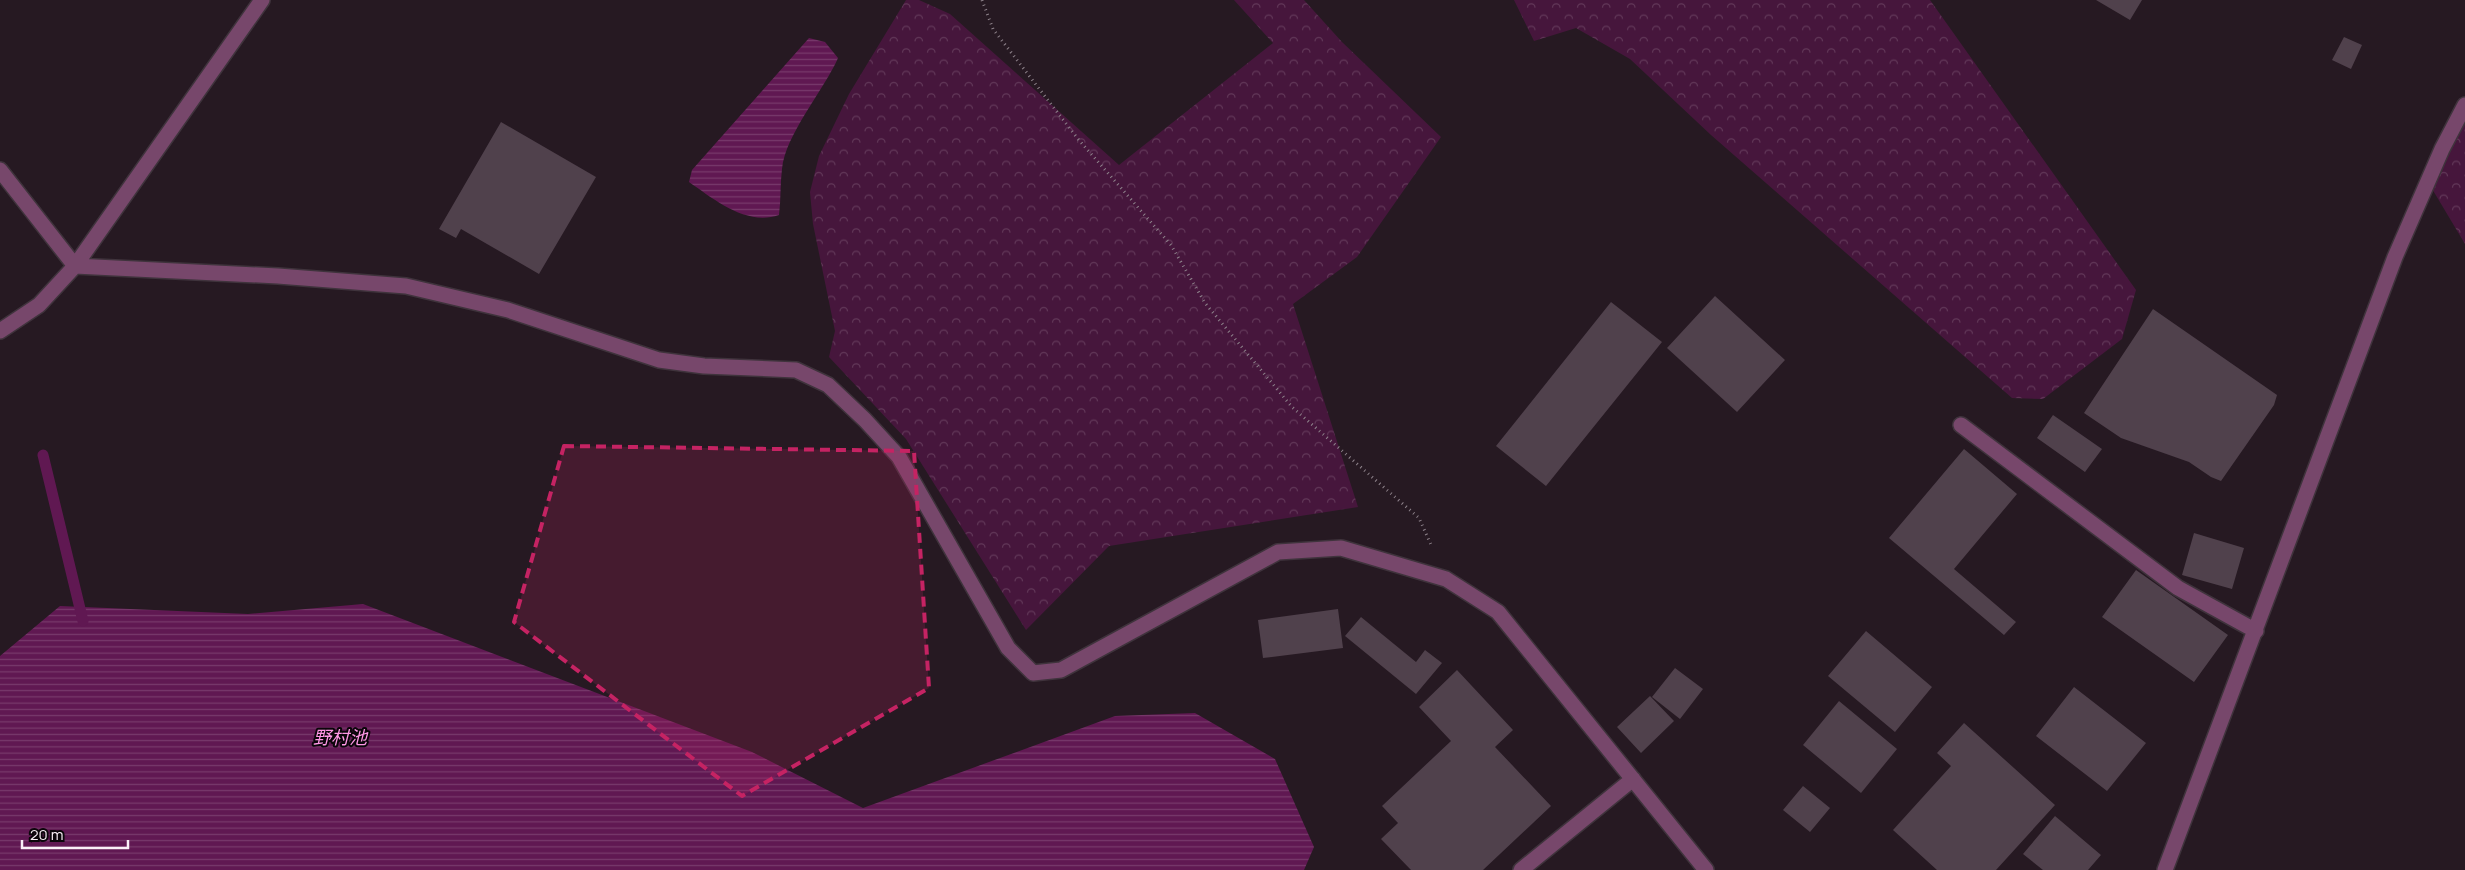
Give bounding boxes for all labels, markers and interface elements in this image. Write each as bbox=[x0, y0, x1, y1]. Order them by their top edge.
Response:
water label: 野村池 bbox=[313, 725, 369, 749]
scale bar bbox=[22, 818, 129, 850]
text: 20 m bbox=[30, 824, 63, 845]

